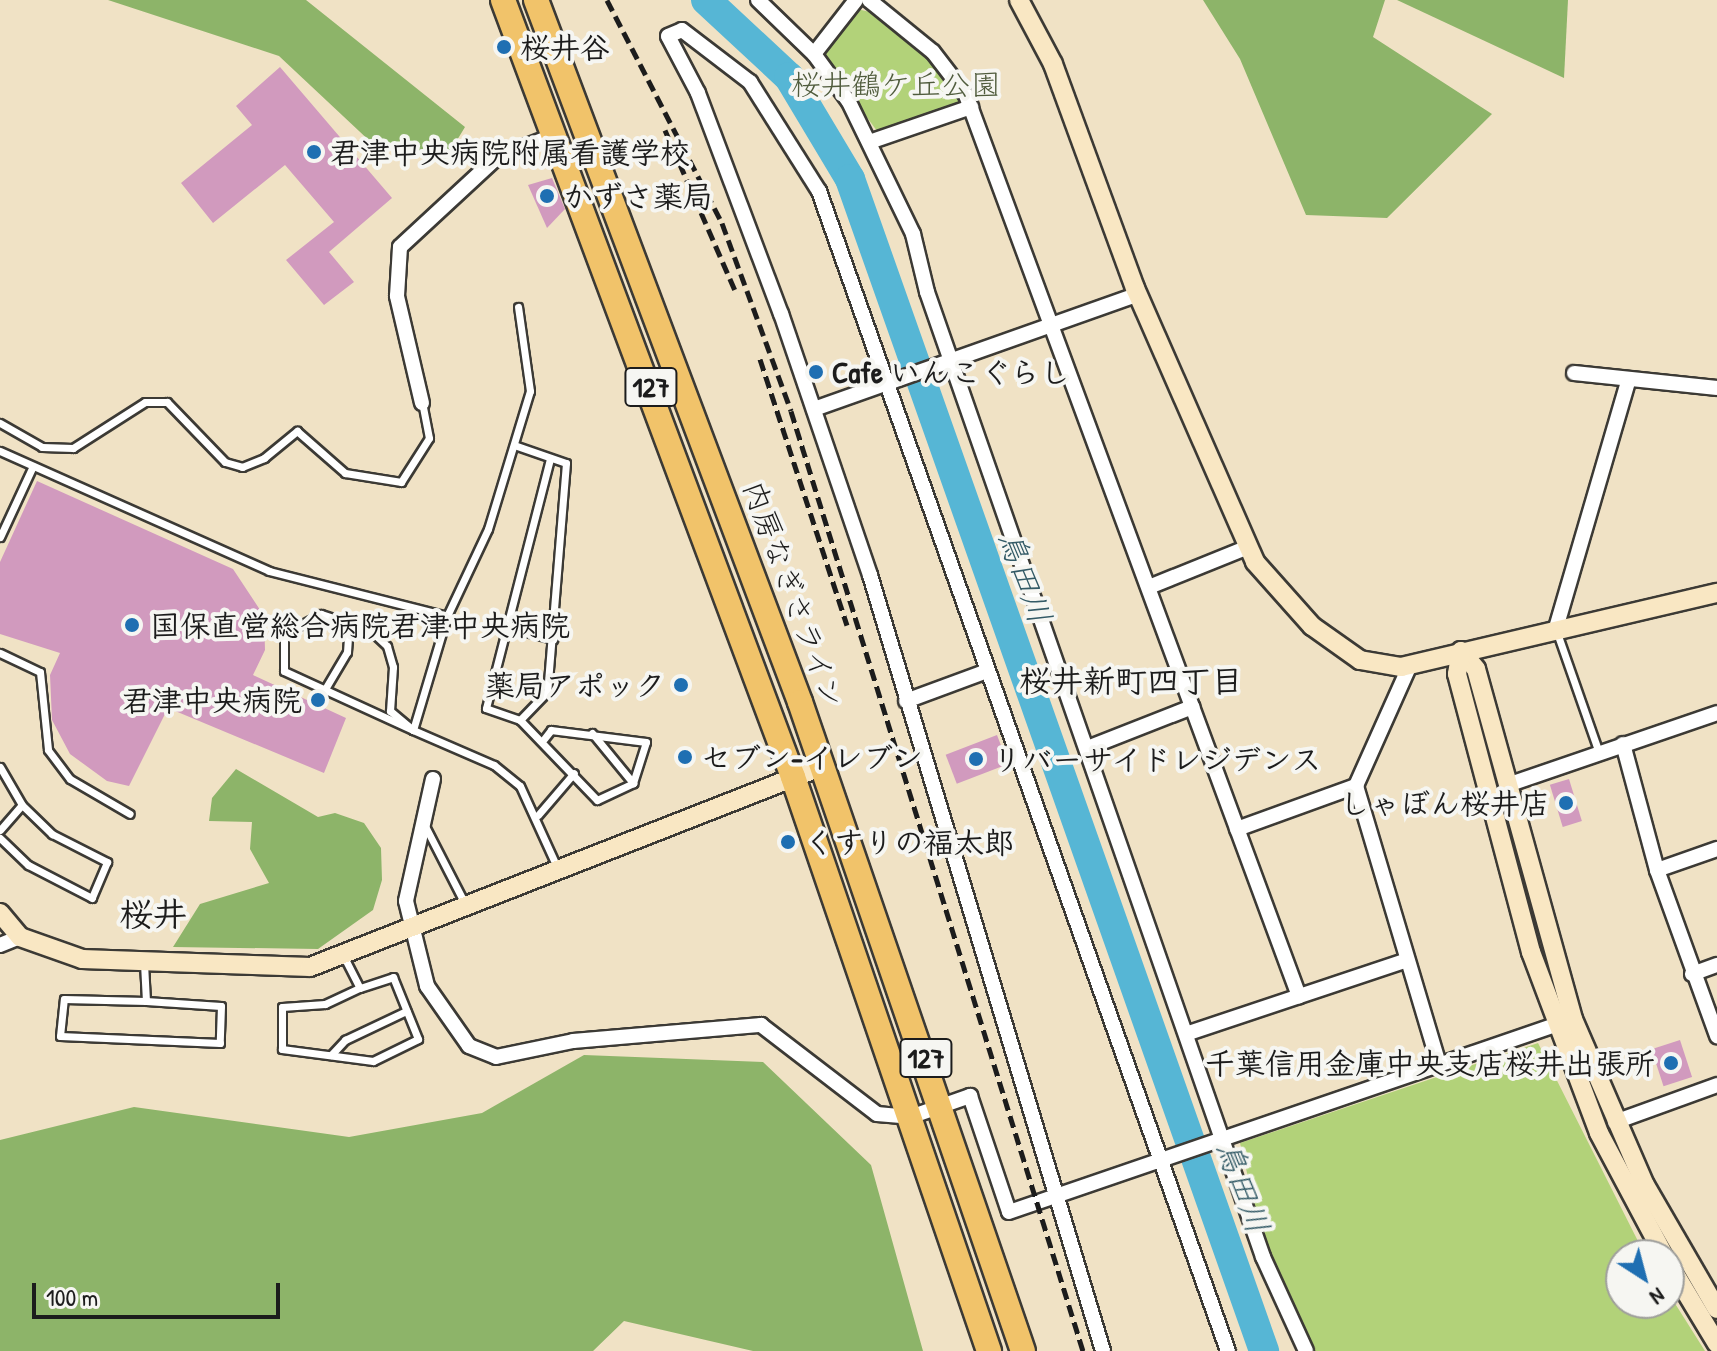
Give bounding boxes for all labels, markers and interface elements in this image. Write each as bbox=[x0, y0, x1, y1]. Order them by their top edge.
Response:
place label: 桜井谷 bbox=[520, 29, 610, 65]
marker: 桜井谷 bbox=[495, 38, 513, 56]
park label: 桜井鶴ケ丘公園 bbox=[791, 66, 1001, 102]
place label: 君津中央病院附属看護学校 bbox=[330, 134, 690, 170]
marker: 君津中央病院附属看護学校 bbox=[305, 143, 323, 161]
place label: かずさ薬局 bbox=[563, 178, 713, 214]
marker: かずさ薬局 bbox=[538, 187, 556, 205]
place label: Cafe いんこぐらし bbox=[832, 354, 1070, 390]
road number: 127 bbox=[623, 363, 679, 411]
marker: Cafe いんこぐらし bbox=[807, 363, 825, 381]
street label: 内房なぎさライン bbox=[736, 475, 852, 713]
water label: 鳥田川 bbox=[991, 525, 1059, 629]
place label: 国保直営総合病院君津中央病院 bbox=[150, 607, 570, 643]
marker: 国保直営総合病院君津中央病院 bbox=[121, 614, 143, 636]
district label: 桜井新町四丁目 bbox=[1019, 662, 1243, 700]
place label: 薬局アポック bbox=[485, 667, 665, 703]
marker: 薬局アポック bbox=[672, 676, 690, 694]
place label: 君津中央病院 bbox=[122, 682, 302, 718]
marker: 君津中央病院 bbox=[309, 691, 327, 709]
place label: セブン-イレブン bbox=[701, 739, 923, 775]
place label: リバーサイドレジデンス bbox=[992, 741, 1322, 777]
marker: セブン-イレブン bbox=[676, 748, 694, 766]
marker: リバーサイドレジデンス bbox=[967, 750, 985, 768]
place label: しゃぼん桜井店 bbox=[1340, 785, 1550, 821]
marker: しゃぼん桜井店 bbox=[1557, 794, 1575, 812]
place label: くすりの福太郎 bbox=[804, 824, 1014, 860]
marker: くすりの福太郎 bbox=[779, 833, 797, 851]
district label: 桜井 bbox=[119, 895, 187, 935]
road number: 127 bbox=[898, 1034, 954, 1082]
place label: 千葉信用金庫中央支店桜井出張所 bbox=[1205, 1045, 1655, 1081]
marker: 千葉信用金庫中央支店桜井出張所 bbox=[1662, 1054, 1680, 1072]
water label: 鳥田川 bbox=[1209, 1135, 1277, 1239]
north arrow bbox=[1605, 1239, 1685, 1319]
scale bar bbox=[36, 1267, 284, 1317]
text: 100 m bbox=[46, 1281, 98, 1313]
text: N bbox=[1644, 1281, 1671, 1312]

